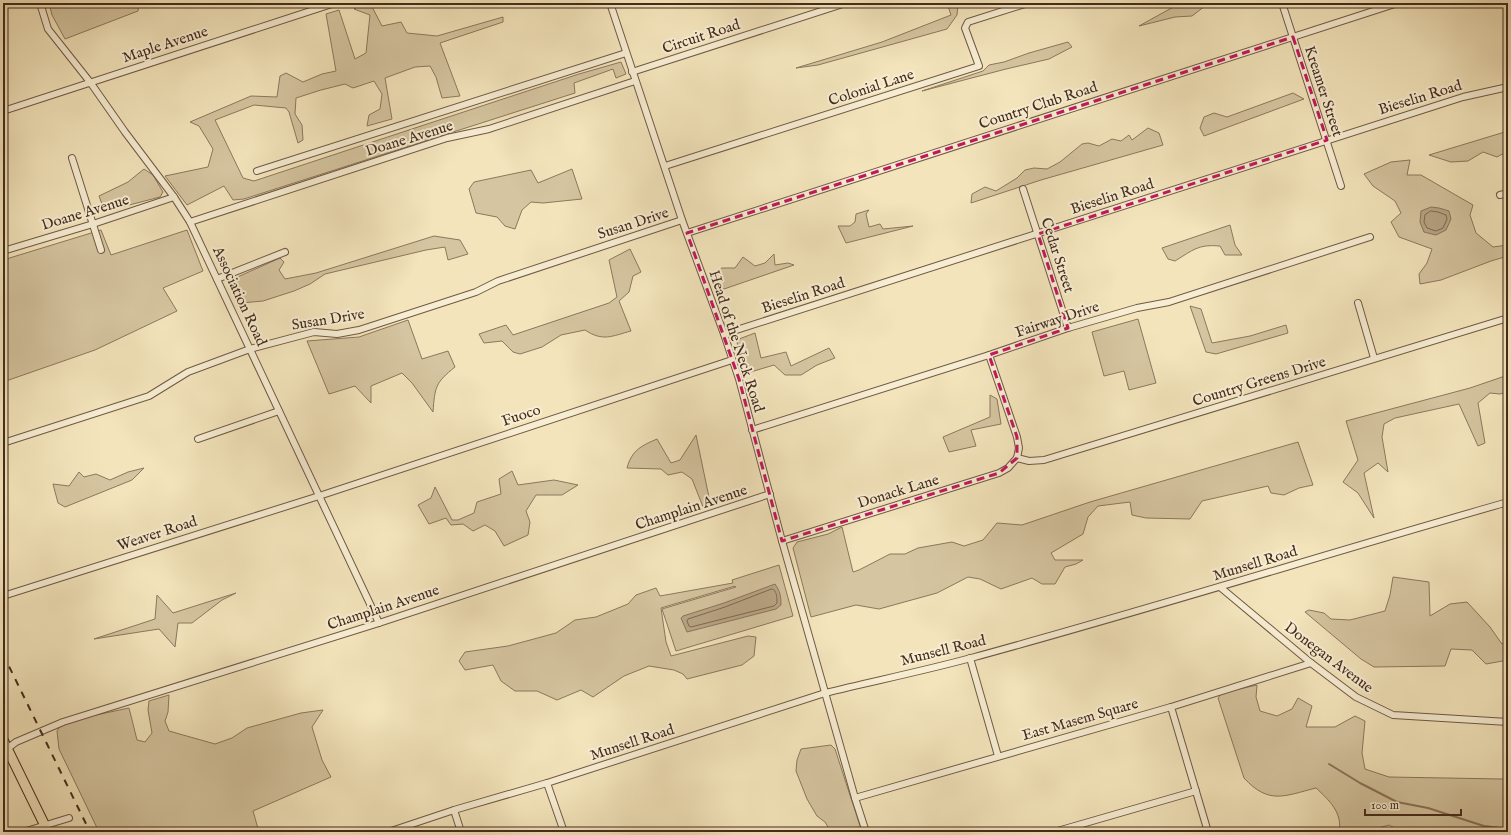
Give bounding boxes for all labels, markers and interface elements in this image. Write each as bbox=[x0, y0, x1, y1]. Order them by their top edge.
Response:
street label: Circuit Road bbox=[660, 15, 743, 58]
street label: Maple Avenue bbox=[120, 22, 210, 67]
street label: Kreamer Street bbox=[1300, 43, 1347, 139]
street label: Colonial Lane bbox=[826, 65, 916, 110]
street label: Bieselin Road bbox=[1376, 76, 1465, 119]
street label: Country Club Road bbox=[976, 77, 1101, 134]
street label: Doane Avenue bbox=[363, 116, 455, 161]
street label: Bieselin Road bbox=[1068, 174, 1157, 219]
street label: Doane Avenue bbox=[39, 190, 131, 235]
street label: Susan Drive bbox=[595, 203, 671, 244]
street label: Cedar Street bbox=[1036, 215, 1079, 295]
street label: Association Road bbox=[208, 242, 271, 350]
street label: Head of the Neck Road bbox=[705, 268, 769, 416]
street label: Bieselin Road bbox=[759, 273, 848, 318]
street label: Fairway Drive bbox=[1013, 297, 1102, 342]
street label: Susan Drive bbox=[290, 304, 366, 335]
street label: Country Greens Drive bbox=[1190, 352, 1328, 411]
street label: Fuoco bbox=[499, 400, 543, 431]
street label: Donack Lane bbox=[855, 470, 941, 513]
street label: Champlain Avenue bbox=[633, 480, 750, 535]
street label: Weaver Road bbox=[115, 511, 200, 555]
street label: Munsell Road bbox=[1211, 541, 1301, 585]
street label: Champlain Avenue bbox=[325, 580, 442, 635]
street label: Donegan Avenue bbox=[1280, 618, 1377, 697]
street label: Munsell Road bbox=[898, 630, 989, 670]
street label: East Masem Square bbox=[1020, 694, 1141, 745]
street label: Munsell Road bbox=[588, 720, 678, 765]
scale bar bbox=[1365, 791, 1461, 817]
text: 100 m bbox=[1371, 798, 1399, 813]

